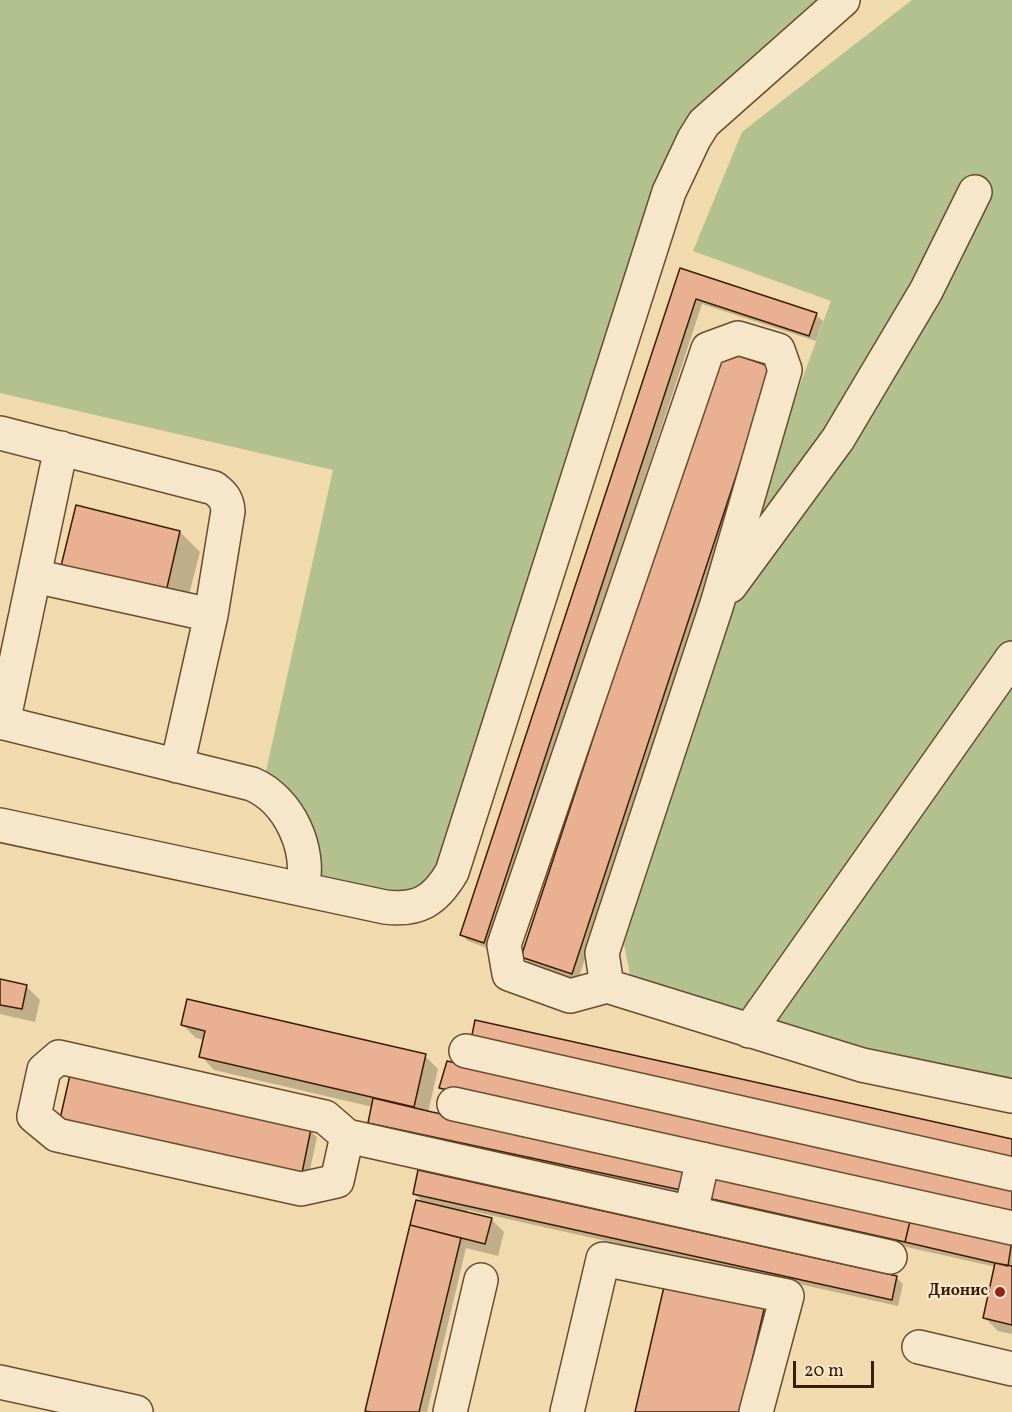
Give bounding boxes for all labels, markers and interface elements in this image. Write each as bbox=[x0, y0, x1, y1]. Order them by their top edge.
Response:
place label: Дионис bbox=[928, 1282, 988, 1302]
marker: Дионис bbox=[993, 1285, 1007, 1299]
scale bar bbox=[796, 1349, 877, 1387]
text: 20 m bbox=[804, 1359, 844, 1384]

